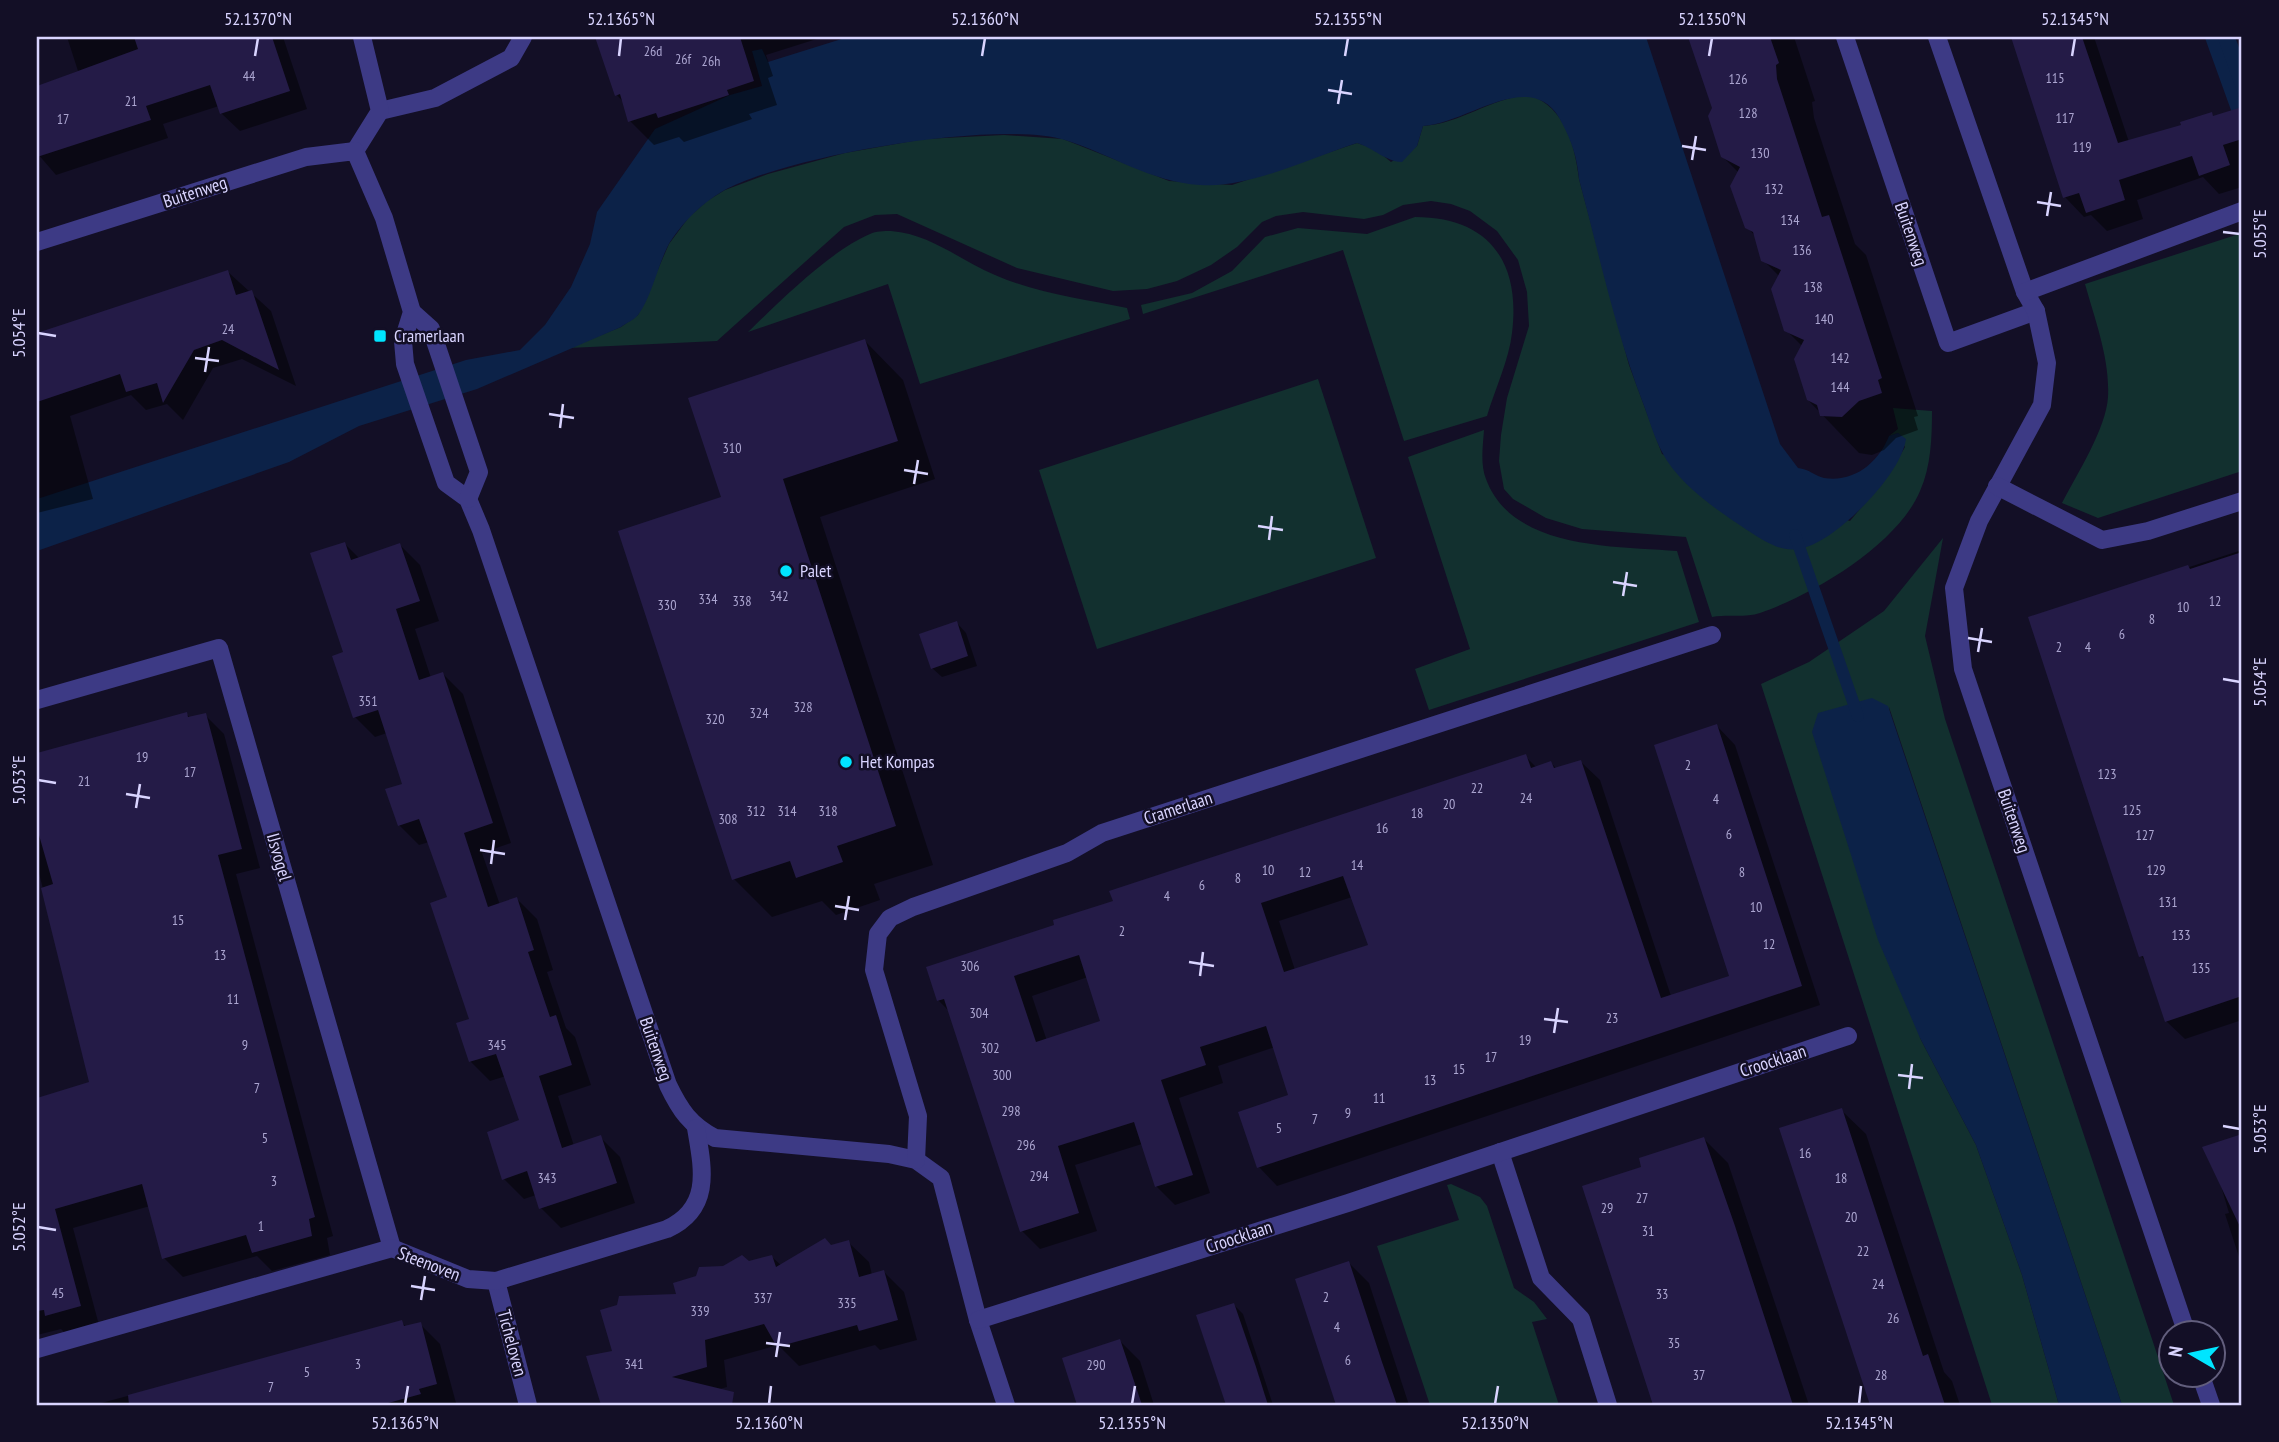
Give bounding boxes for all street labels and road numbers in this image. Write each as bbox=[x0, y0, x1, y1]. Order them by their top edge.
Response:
street label: Buitenweg bbox=[160, 170, 230, 213]
street label: Buitenweg bbox=[1890, 199, 1933, 269]
street label: Cramerlaan bbox=[1141, 786, 1215, 829]
street label: Buitenweg bbox=[1993, 786, 2036, 856]
street label: IJsvogel bbox=[262, 830, 297, 884]
street label: Buitenweg bbox=[635, 1014, 678, 1084]
street label: Croocklaan bbox=[1737, 1039, 1809, 1082]
street label: Croocklaan bbox=[1203, 1215, 1275, 1258]
street label: Steenoven bbox=[395, 1241, 464, 1286]
street label: Ticheloven bbox=[493, 1307, 532, 1379]

